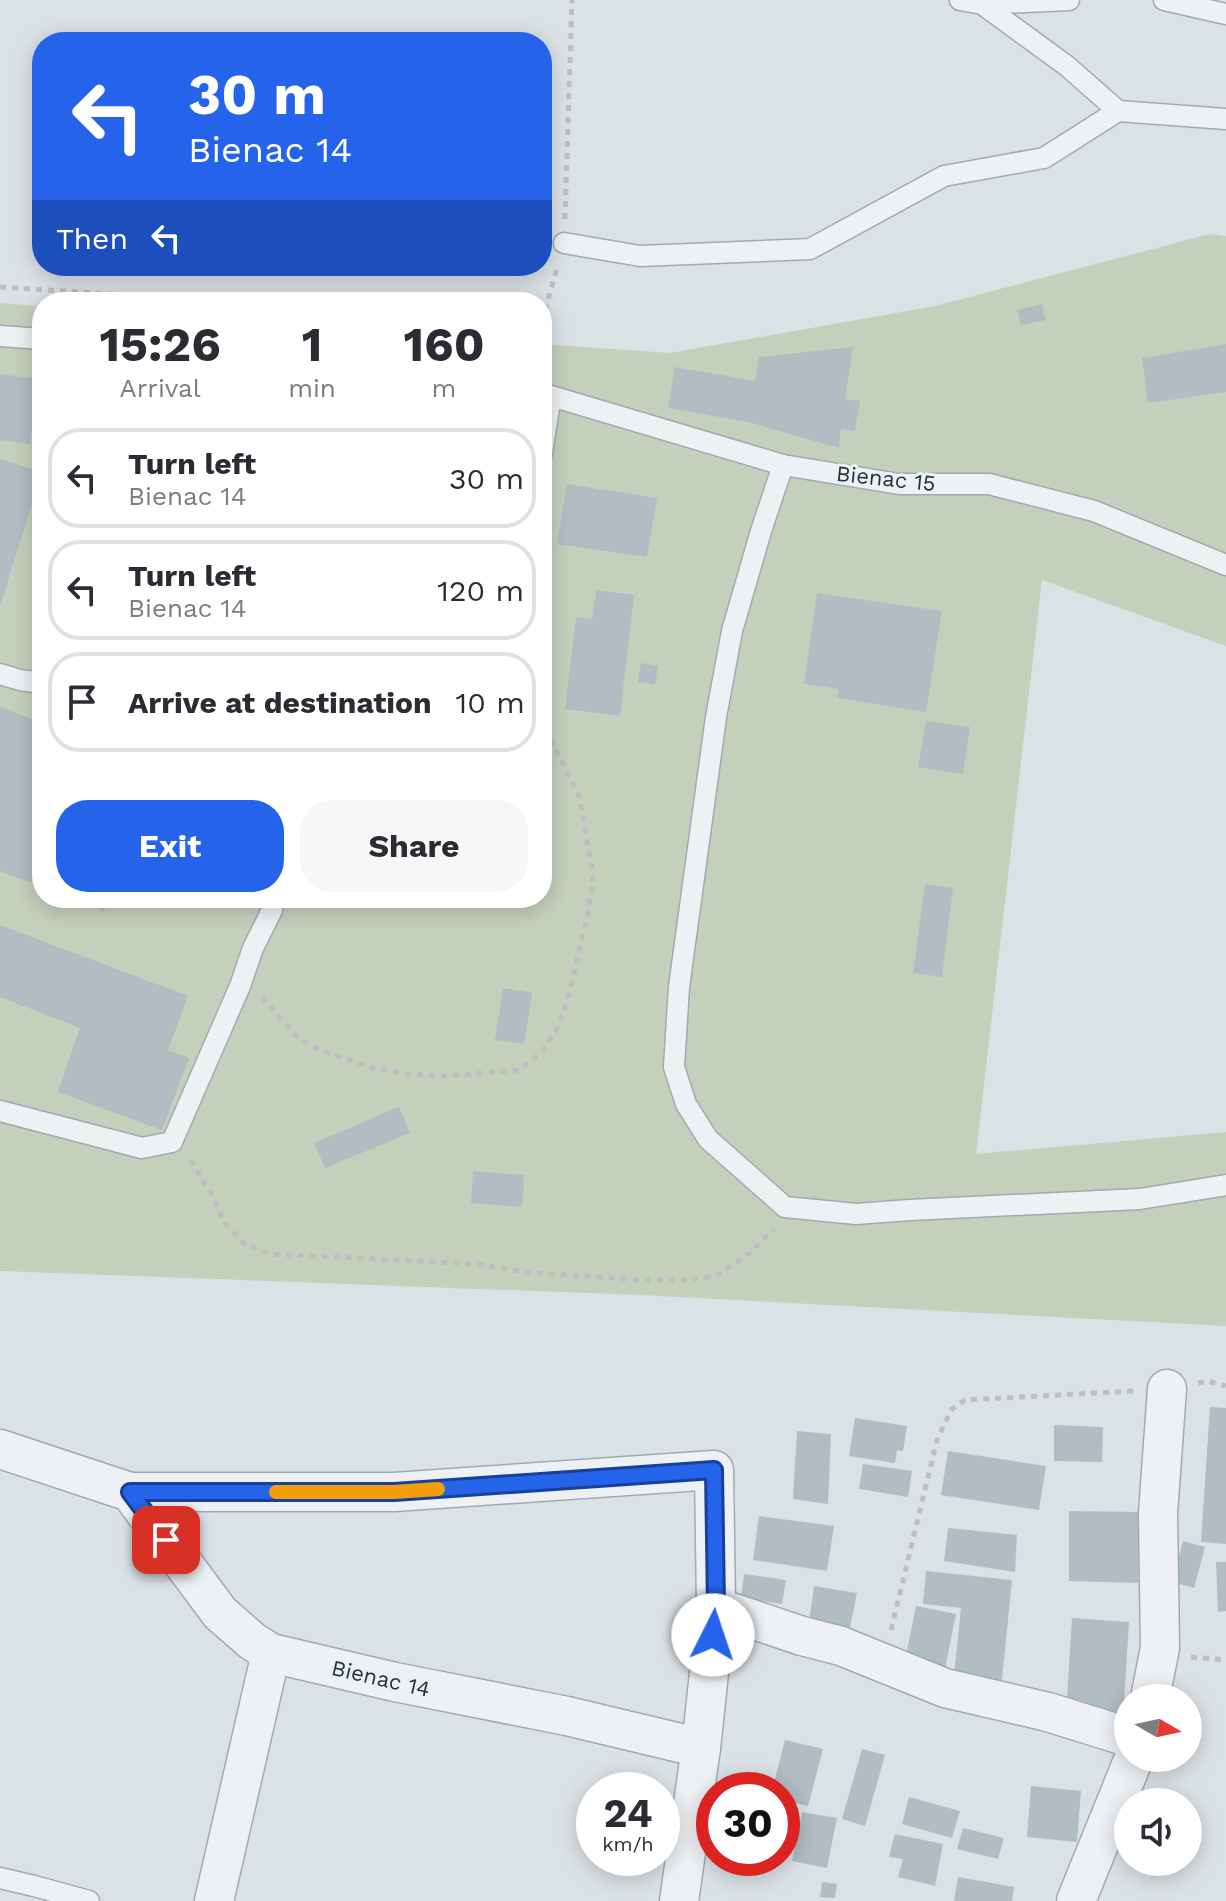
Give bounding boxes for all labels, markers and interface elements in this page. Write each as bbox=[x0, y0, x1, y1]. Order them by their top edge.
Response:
text: 30 m bbox=[188, 62, 326, 128]
icon: left bbox=[56, 64, 160, 168]
text: Bienac 14 bbox=[188, 129, 352, 171]
icon: left bbox=[144, 216, 188, 260]
text: Then bbox=[56, 221, 128, 256]
text: 15:26 bbox=[99, 316, 221, 373]
text: 1 bbox=[302, 316, 322, 373]
text: 160 bbox=[403, 316, 485, 373]
text: Arrival bbox=[120, 373, 201, 403]
text: min bbox=[288, 373, 336, 403]
text: m bbox=[432, 373, 456, 403]
text: Turn left bbox=[128, 446, 256, 481]
icon: left bbox=[60, 456, 104, 500]
text: 30 m bbox=[449, 461, 524, 496]
street label: Bienac 15 bbox=[835, 461, 937, 496]
text: Bienac 14 bbox=[128, 481, 247, 511]
text: Turn left bbox=[128, 558, 256, 593]
icon: left bbox=[60, 568, 104, 612]
text: 120 m bbox=[437, 573, 524, 608]
text: Bienac 14 bbox=[128, 593, 247, 623]
icon: arrive bbox=[60, 680, 104, 724]
text: Arrive at destination bbox=[128, 685, 432, 720]
text: 10 m bbox=[456, 685, 525, 720]
button: Exit bbox=[56, 800, 284, 892]
button: Share bbox=[300, 800, 528, 892]
pin bbox=[132, 1506, 200, 1574]
icon: arrive bbox=[144, 1518, 188, 1562]
position arrow bbox=[671, 1593, 755, 1677]
street label: Bienac 14 bbox=[329, 1655, 433, 1702]
north arrow bbox=[1114, 1684, 1202, 1772]
map controls bbox=[1114, 1684, 1202, 1876]
speed limit sign: 30 bbox=[696, 1772, 800, 1876]
button: sound bbox=[1114, 1788, 1202, 1876]
text: 24 bbox=[603, 1790, 653, 1837]
text: km/h bbox=[602, 1832, 654, 1856]

